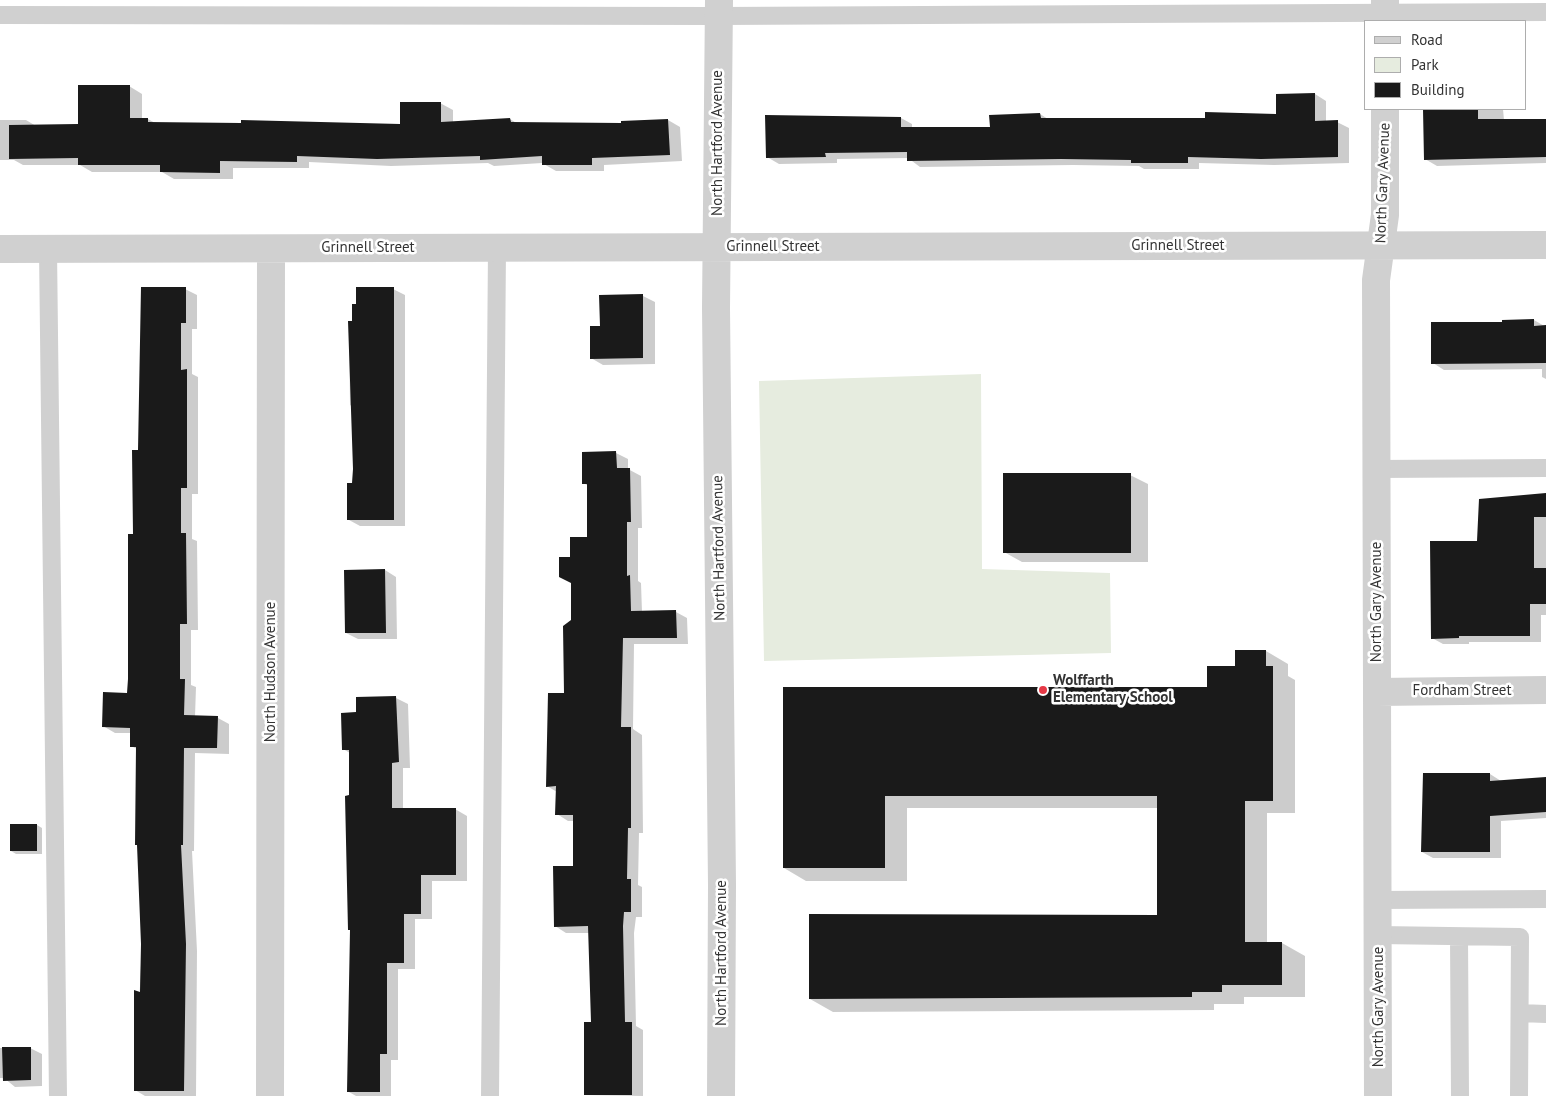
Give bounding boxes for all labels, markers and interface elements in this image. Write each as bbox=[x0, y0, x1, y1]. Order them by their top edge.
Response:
legend bbox=[1364, 20, 1526, 110]
text: Road bbox=[1411, 30, 1443, 49]
text: Park bbox=[1411, 55, 1439, 74]
street label: North Hartford Avenue bbox=[709, 70, 727, 216]
text: Building bbox=[1411, 80, 1465, 99]
street label: North Gary Avenue bbox=[1372, 122, 1394, 244]
street label: Grinnell Street bbox=[1131, 237, 1225, 255]
street label: Grinnell Street bbox=[726, 238, 820, 256]
street label: Grinnell Street bbox=[321, 239, 415, 257]
street label: North Hartford Avenue bbox=[709, 475, 729, 621]
street label: North Gary Avenue bbox=[1368, 542, 1386, 662]
street label: North Hudson Avenue bbox=[262, 602, 280, 742]
place label: Wolffarth Elementary School bbox=[1053, 672, 1173, 707]
street label: Fordham Street bbox=[1412, 682, 1512, 700]
marker: Wolffarth Elementary School bbox=[1037, 684, 1049, 696]
street label: North Hartford Avenue bbox=[713, 880, 731, 1026]
street label: North Gary Avenue bbox=[1370, 947, 1388, 1067]

